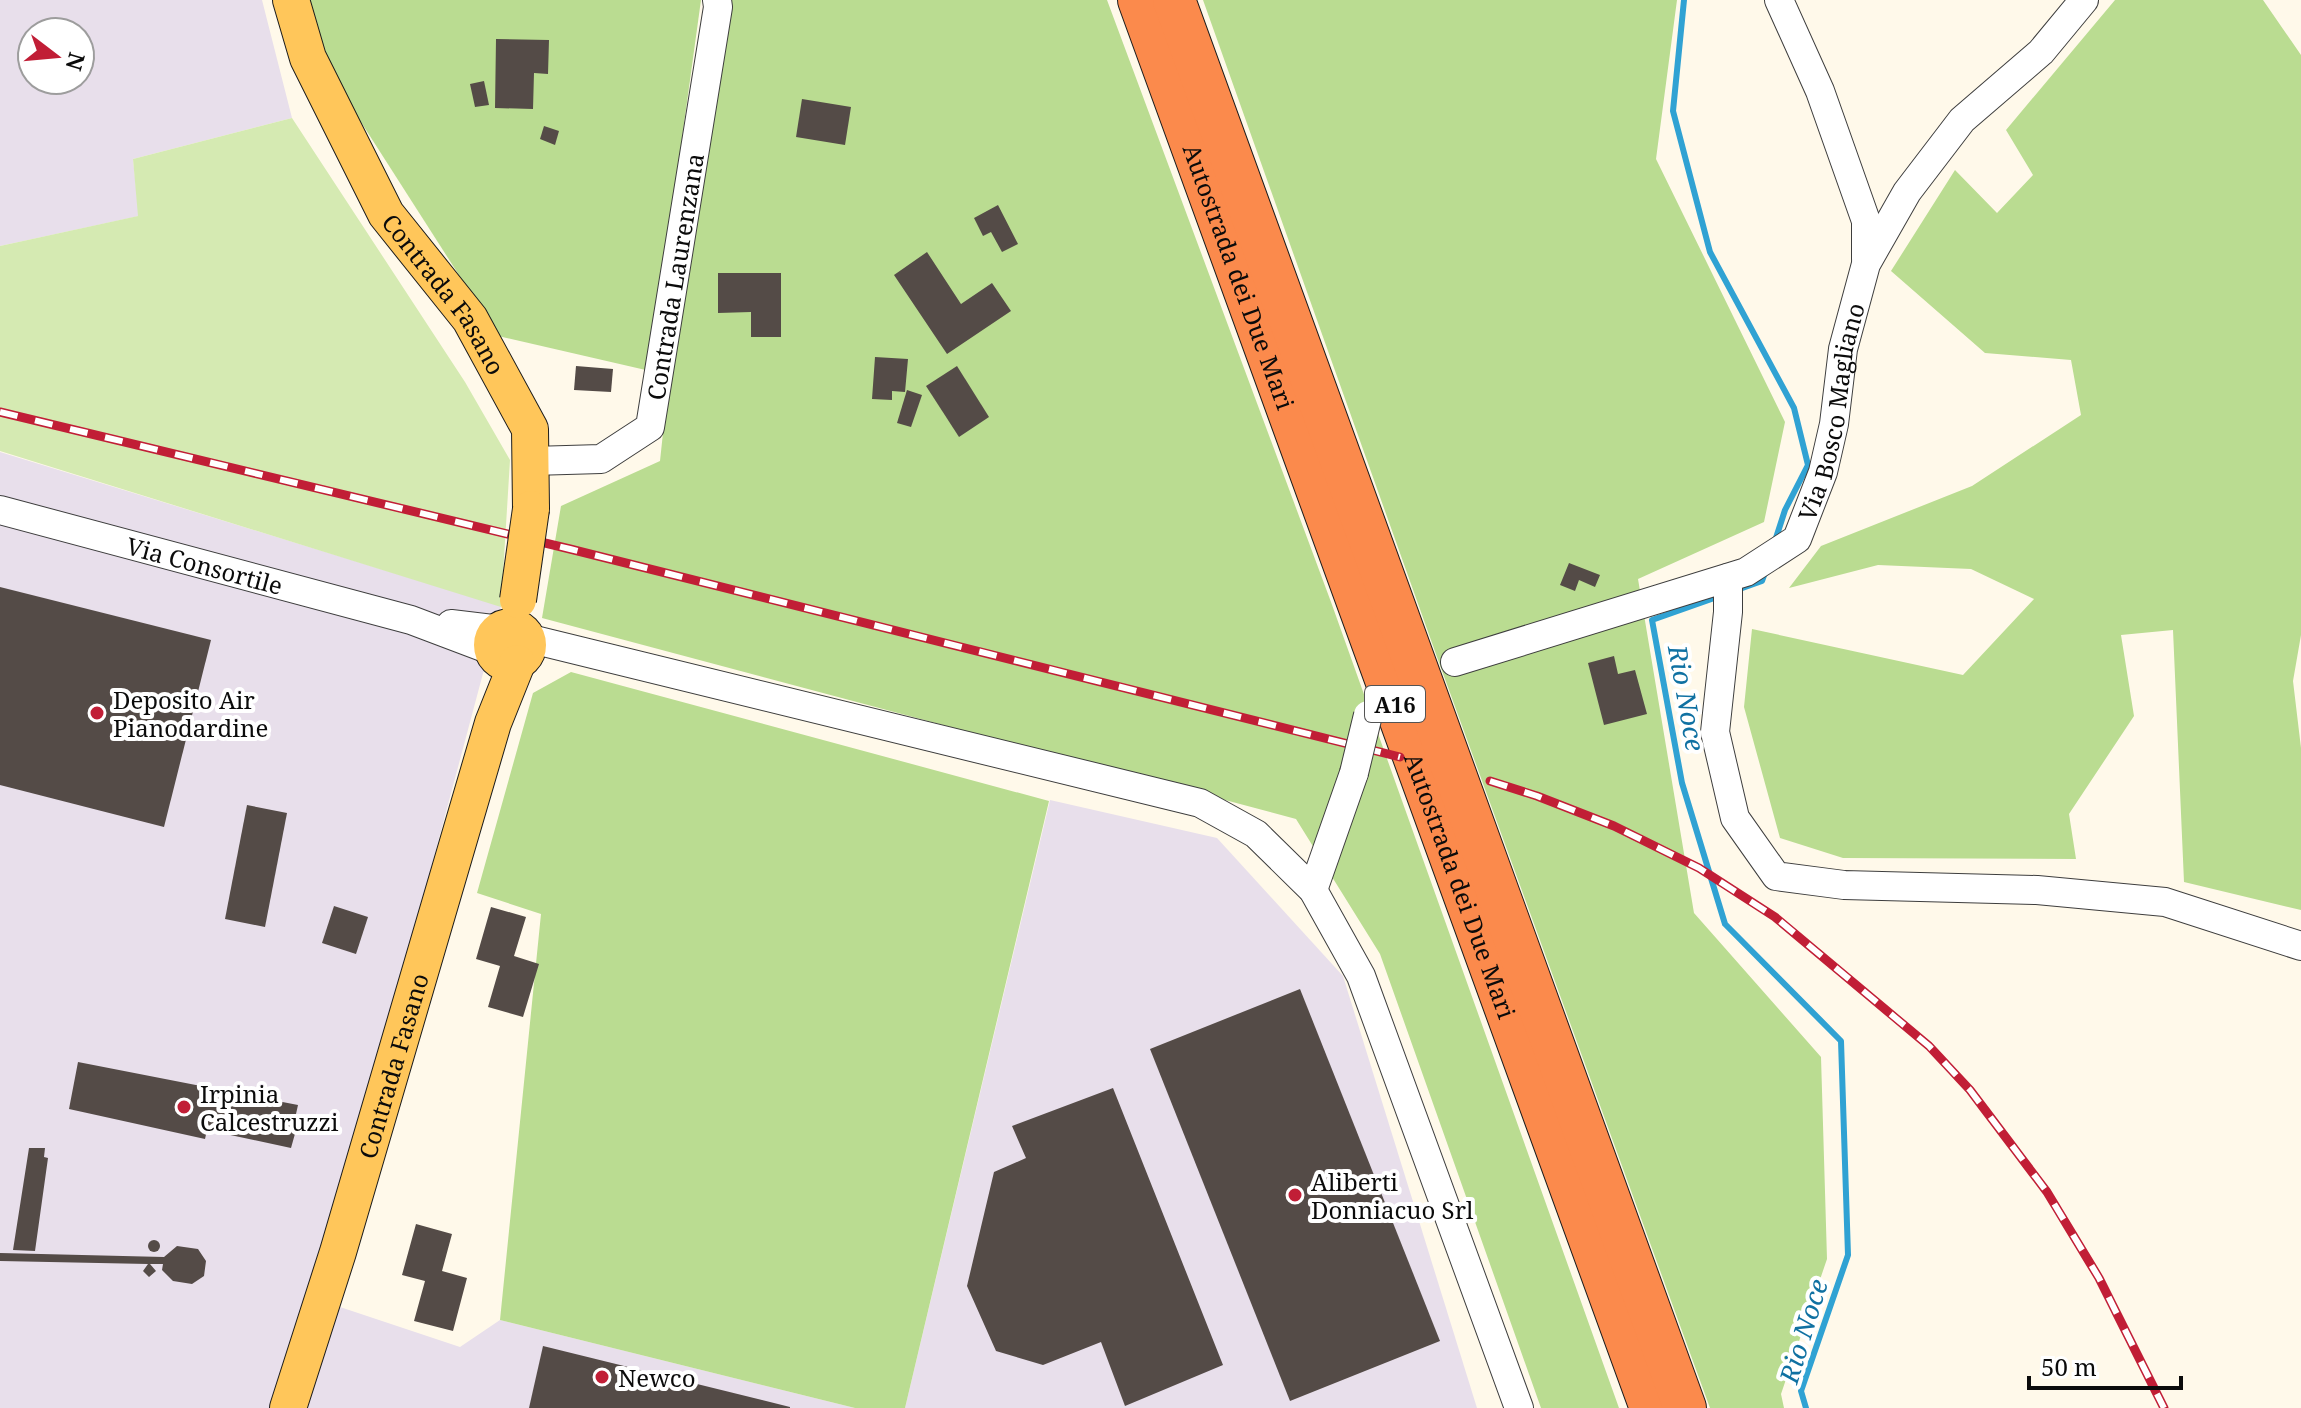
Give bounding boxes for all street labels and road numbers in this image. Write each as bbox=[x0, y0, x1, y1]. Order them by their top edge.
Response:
street label: Autostrada dei Due Mari bbox=[1176, 139, 1303, 414]
street label: Contrada Laurenzana bbox=[638, 151, 711, 402]
street label: Contrada Fasano bbox=[375, 206, 513, 380]
street label: Via Bosco Magliano bbox=[1789, 299, 1871, 525]
street label: Via Consortile bbox=[123, 528, 286, 601]
road number: A16 bbox=[1365, 686, 1425, 722]
street label: Autostrada dei Due Mari bbox=[1397, 748, 1524, 1023]
street label: Contrada Fasano bbox=[350, 969, 435, 1162]

